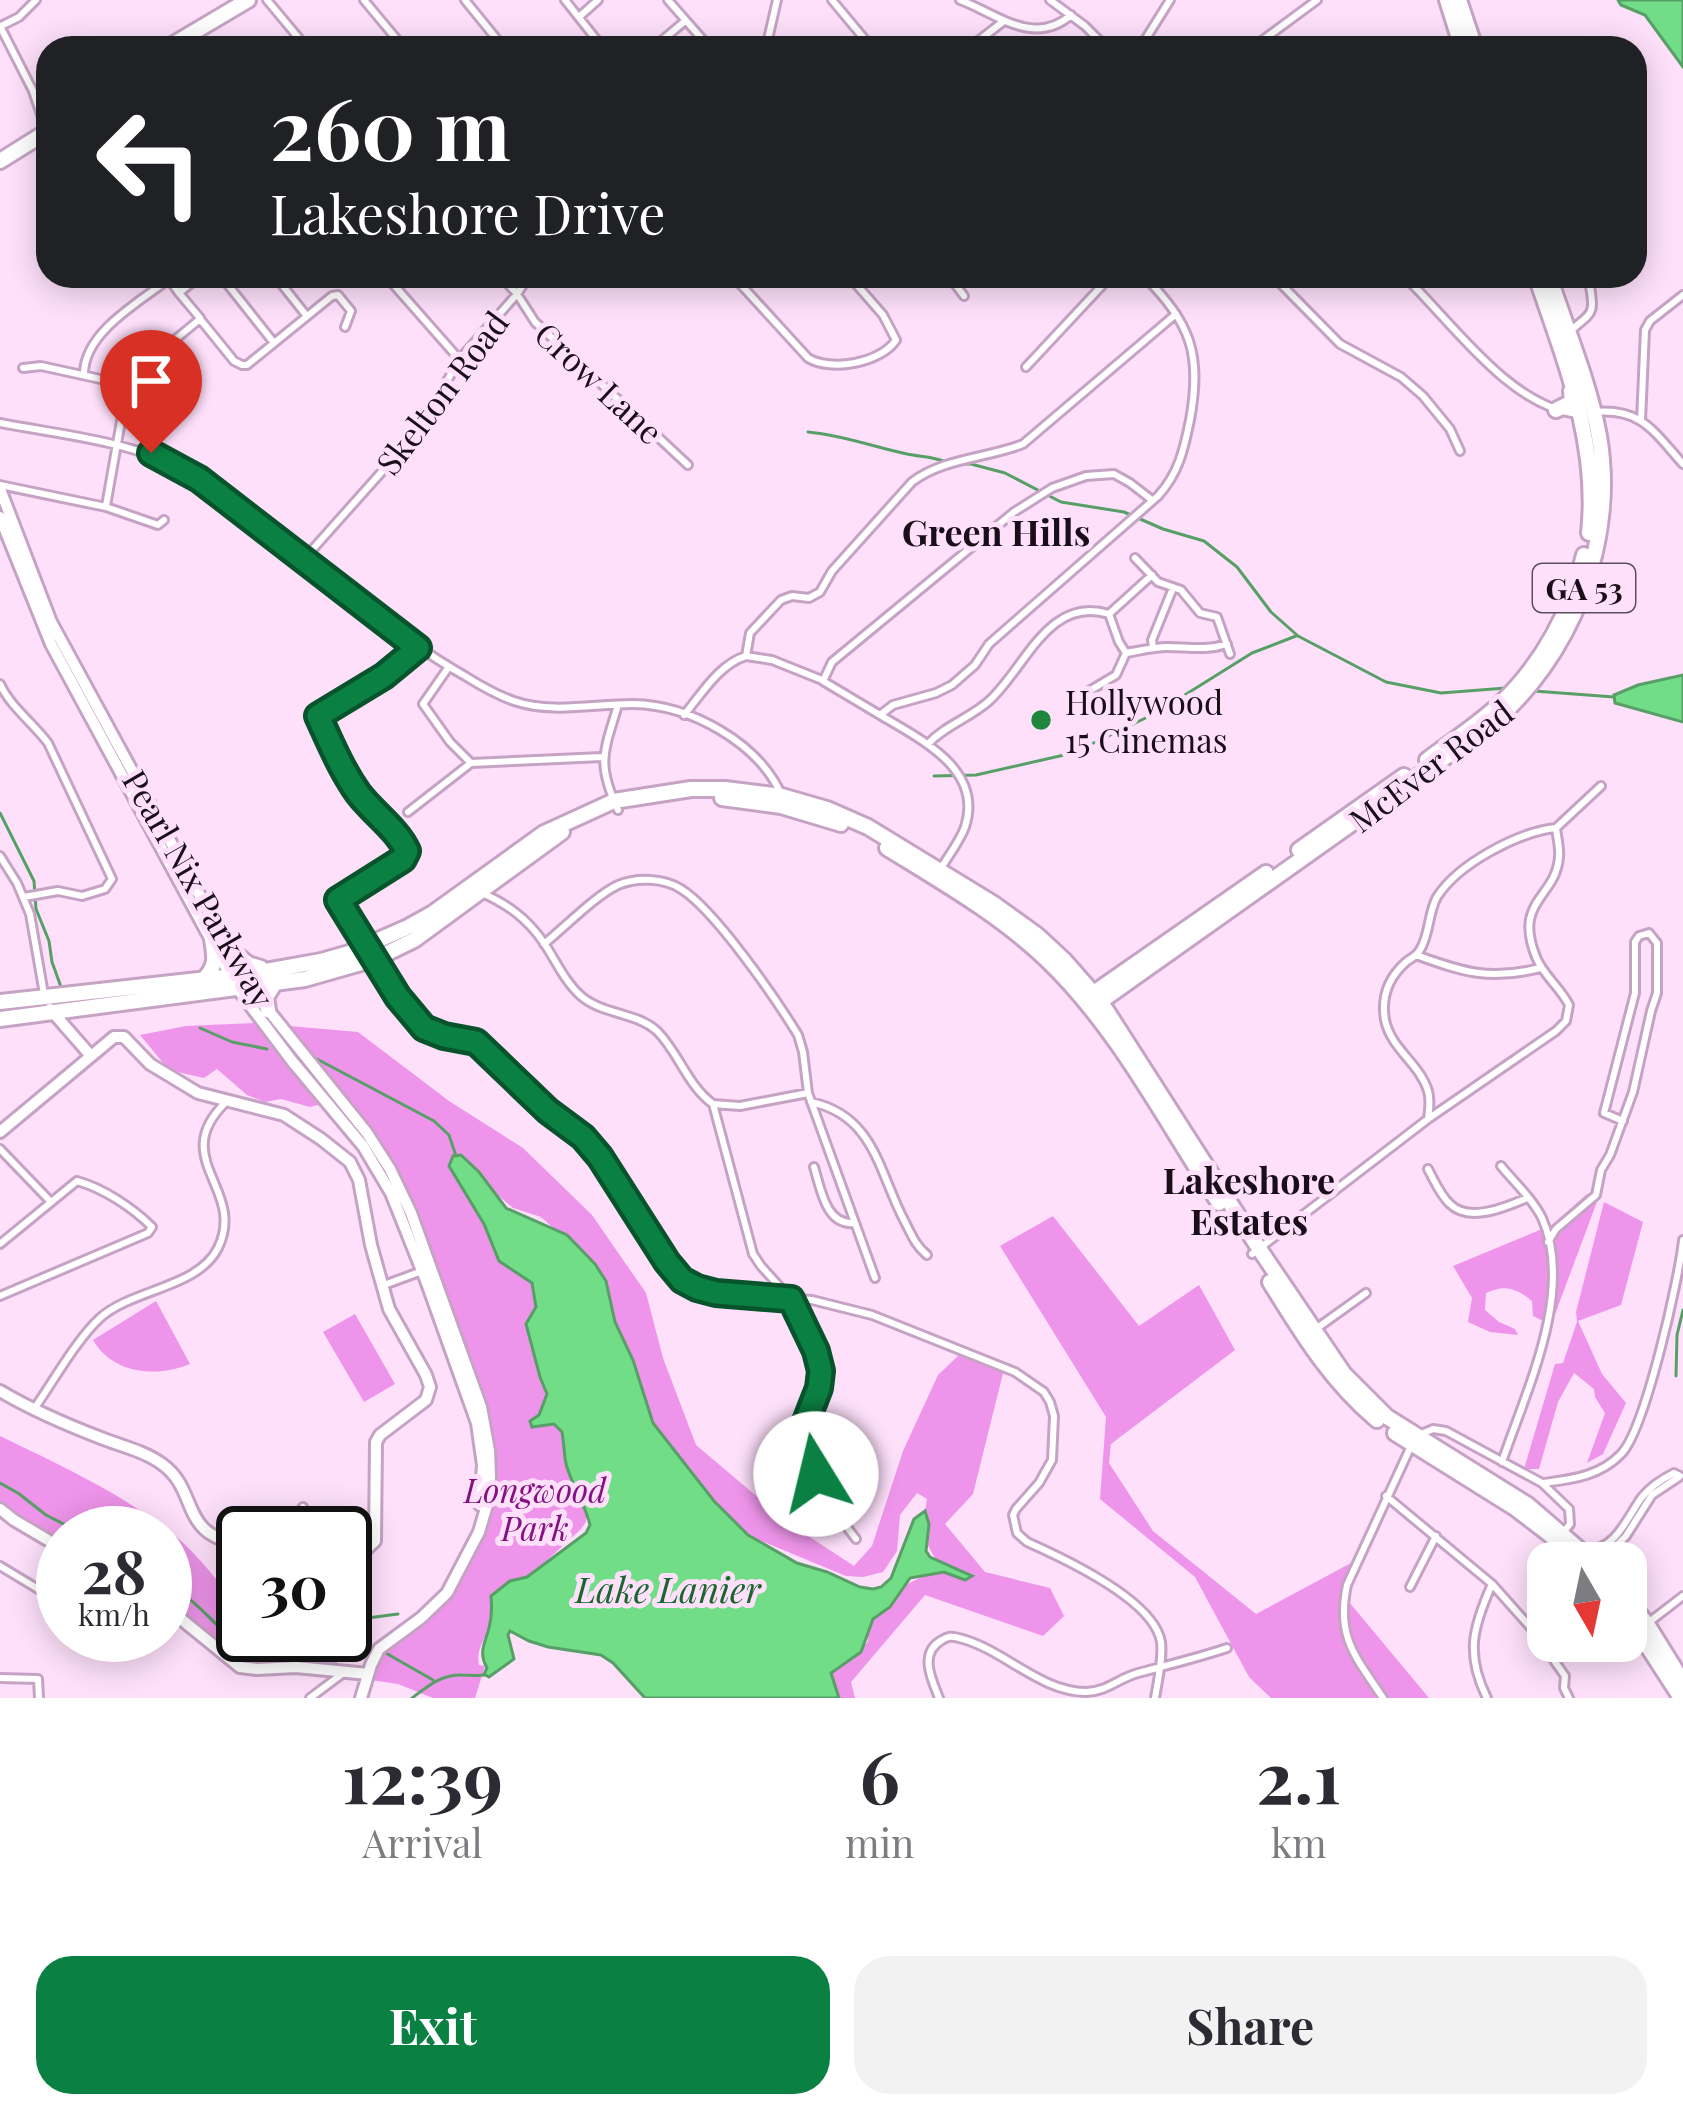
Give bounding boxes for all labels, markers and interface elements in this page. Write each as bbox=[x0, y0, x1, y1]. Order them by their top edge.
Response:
text: 260 m bbox=[270, 70, 511, 182]
icon: left bbox=[72, 84, 228, 240]
text: Lakeshore Drive bbox=[270, 177, 666, 249]
street label: Skelton Road bbox=[365, 301, 517, 483]
street label: Crow Lane bbox=[527, 311, 673, 453]
pin bbox=[100, 330, 202, 453]
icon: arrive bbox=[118, 348, 184, 414]
district label: Green Hills bbox=[902, 507, 1090, 555]
road number: GA 53 bbox=[1533, 564, 1635, 612]
place label: Hollywood 15 Cinemas bbox=[1065, 679, 1228, 761]
street label: McEver Road bbox=[1339, 689, 1521, 841]
marker: Hollywood 15 Cinemas bbox=[1028, 707, 1054, 733]
street label: Pearl Nix Parkway bbox=[114, 761, 286, 1015]
district label: Lakeshore Estates bbox=[1163, 1155, 1335, 1244]
position arrow bbox=[753, 1411, 879, 1537]
park label: Longwood Park bbox=[462, 1467, 607, 1549]
speed limit sign: 30 bbox=[216, 1506, 372, 1662]
text: 28 bbox=[81, 1529, 147, 1609]
north arrow bbox=[1527, 1542, 1647, 1662]
map controls bbox=[1527, 1542, 1647, 1662]
water label: Lake Lanier bbox=[573, 1564, 762, 1612]
text: km/h bbox=[78, 1594, 150, 1634]
text: 12:39 bbox=[342, 1726, 503, 1822]
text: 6 bbox=[859, 1726, 900, 1822]
text: 2.1 bbox=[1256, 1726, 1341, 1822]
text: Arrival bbox=[362, 1816, 483, 1868]
text: min bbox=[845, 1816, 914, 1868]
text: km bbox=[1271, 1816, 1327, 1868]
button: Exit bbox=[36, 1956, 830, 2094]
button: Share bbox=[854, 1956, 1647, 2094]

